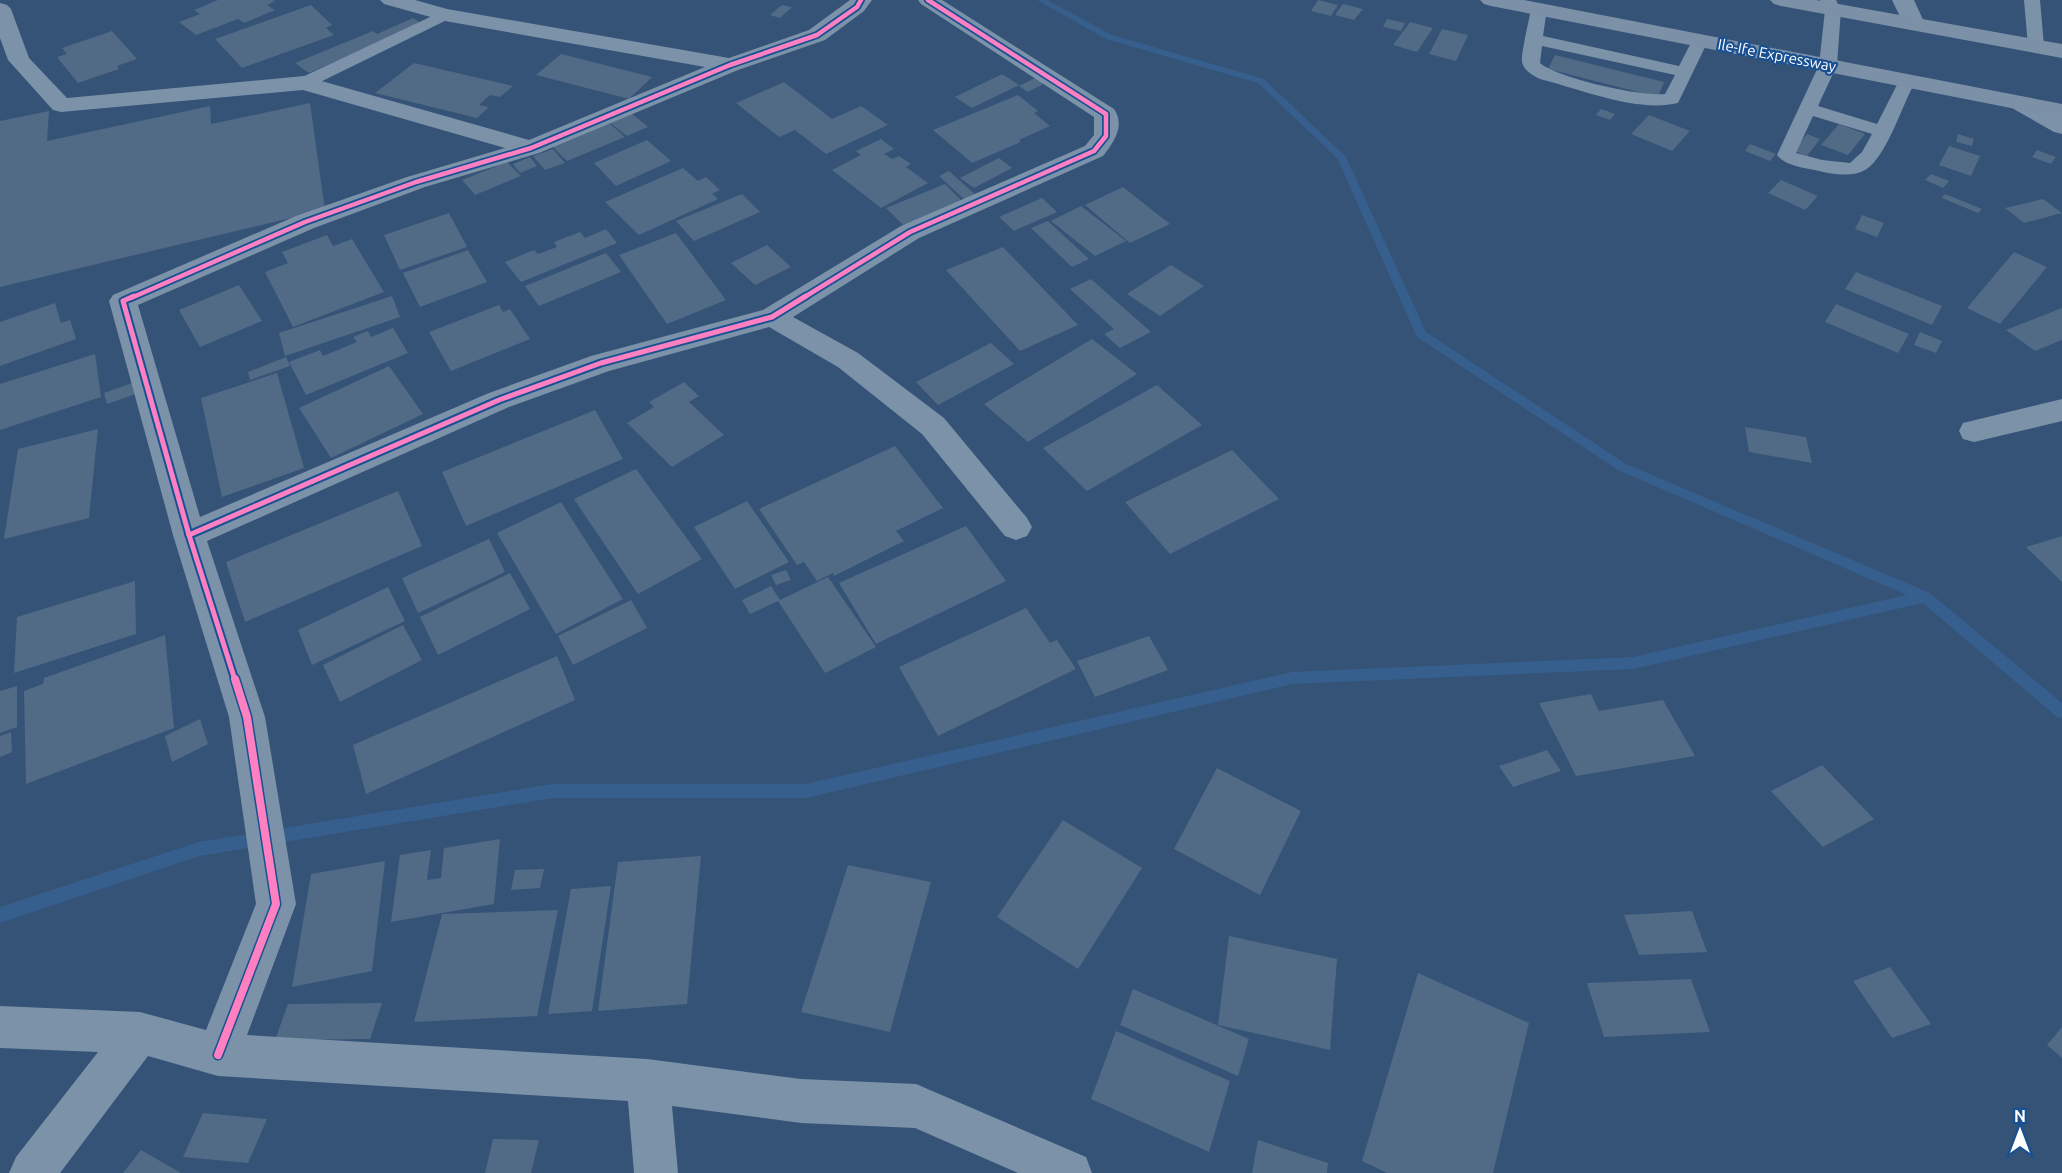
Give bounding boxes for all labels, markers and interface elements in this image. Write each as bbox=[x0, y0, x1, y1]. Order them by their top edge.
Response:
street label: Ile-Ife Expressway bbox=[1716, 35, 1838, 75]
north arrow bbox=[1990, 1101, 2050, 1161]
text: N bbox=[2014, 1107, 2026, 1125]

